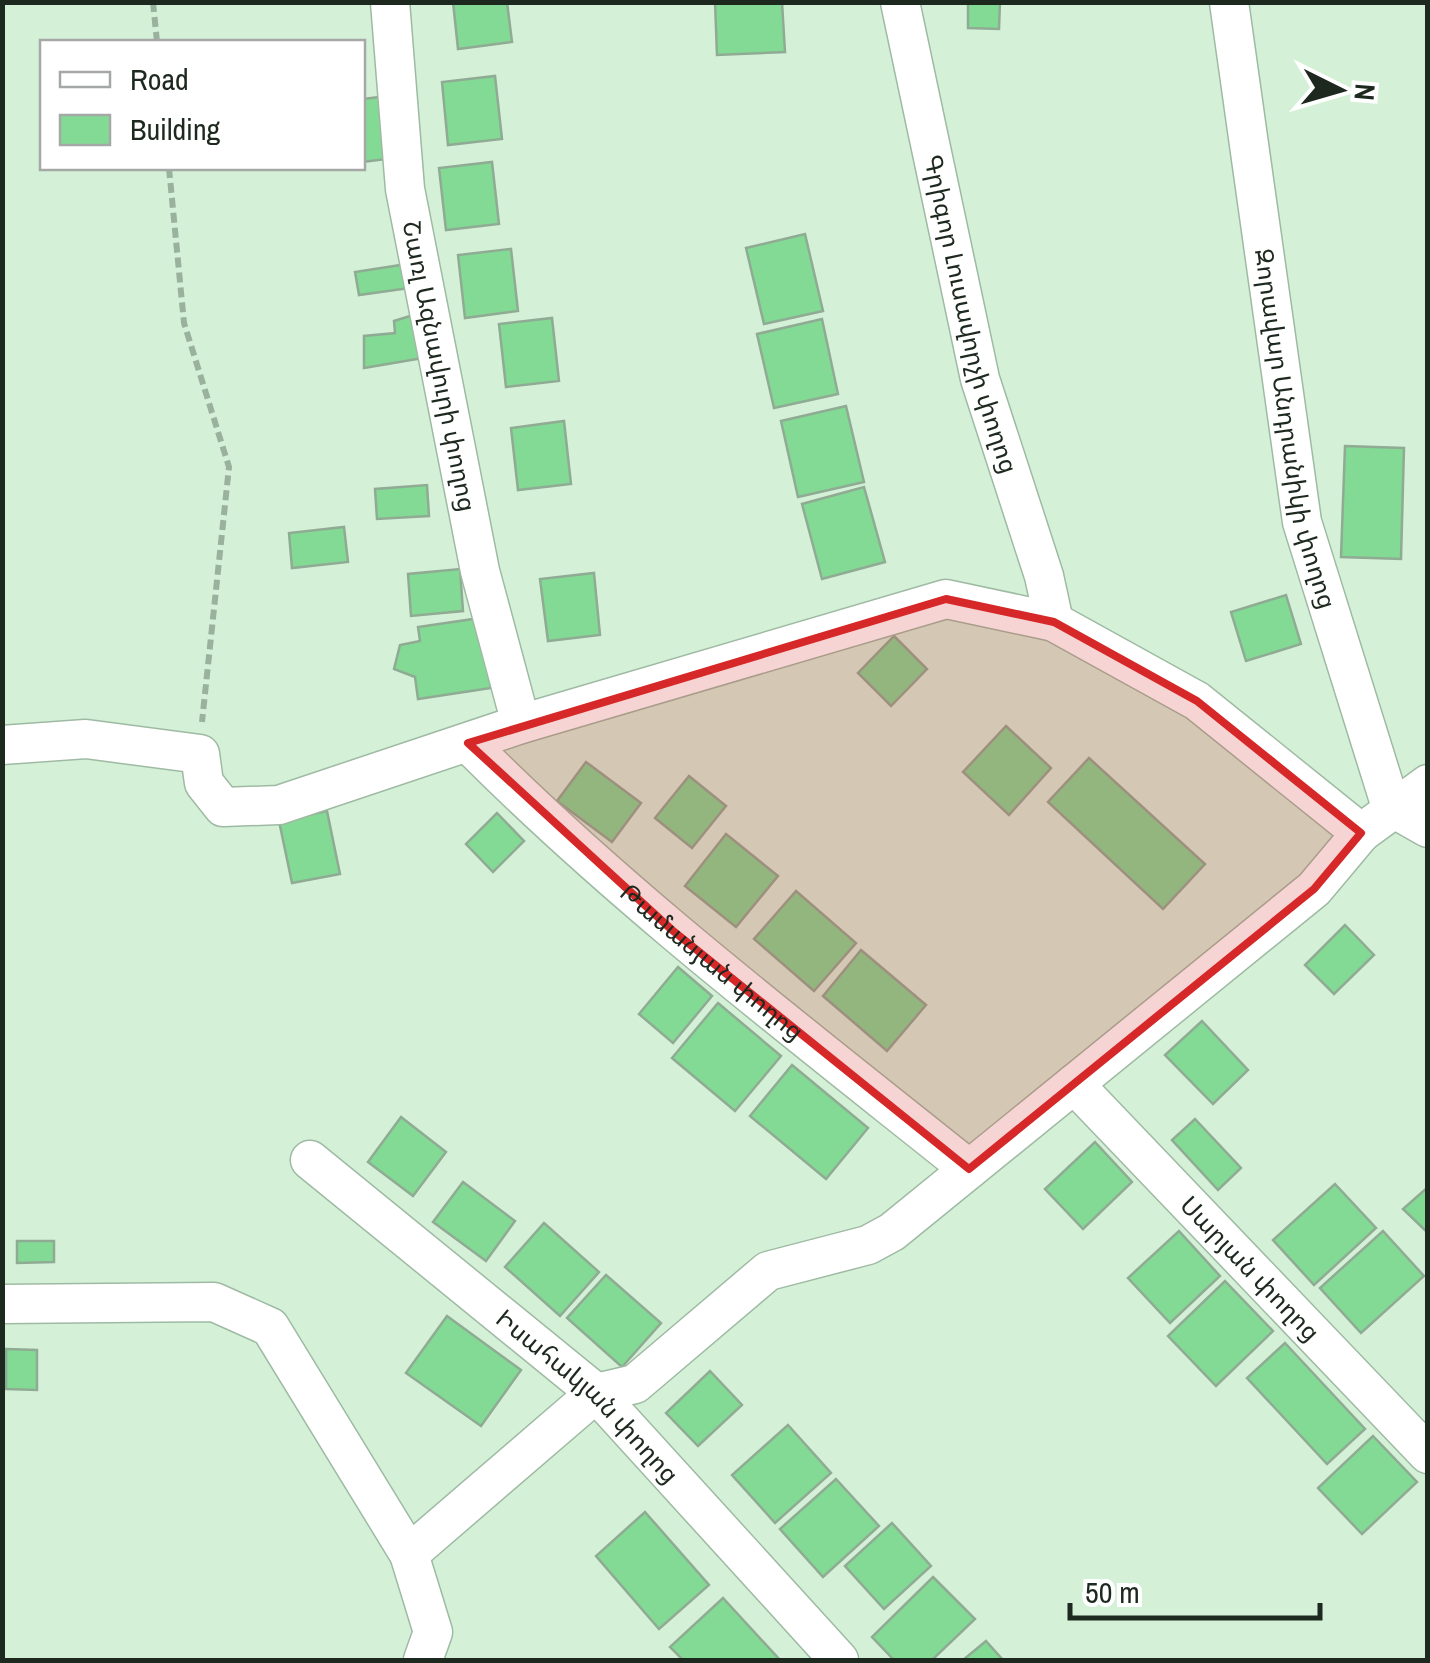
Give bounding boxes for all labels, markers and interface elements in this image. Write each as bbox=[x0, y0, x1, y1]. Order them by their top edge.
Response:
legend bbox=[40, 40, 365, 170]
north arrow bbox=[1290, 40, 1390, 140]
text: Road bbox=[130, 59, 189, 99]
text: N bbox=[1345, 82, 1385, 102]
text: Building bbox=[130, 109, 221, 149]
street label: Գրիգոր Լուսավորչի փողոց bbox=[916, 151, 1027, 478]
street label: Շառլ Ազնավուրի փողոց bbox=[395, 217, 485, 515]
street label: Զորավար Անդրանիկի փողոց bbox=[1247, 246, 1345, 613]
street label: Թամանյան փողոց bbox=[613, 875, 811, 1048]
street label: Սարյան փողոց bbox=[1173, 1188, 1328, 1348]
street label: Իսահակյան փողոց bbox=[489, 1301, 687, 1490]
scale bar bbox=[1070, 1558, 1320, 1620]
text: 50 m bbox=[1085, 1572, 1140, 1612]

